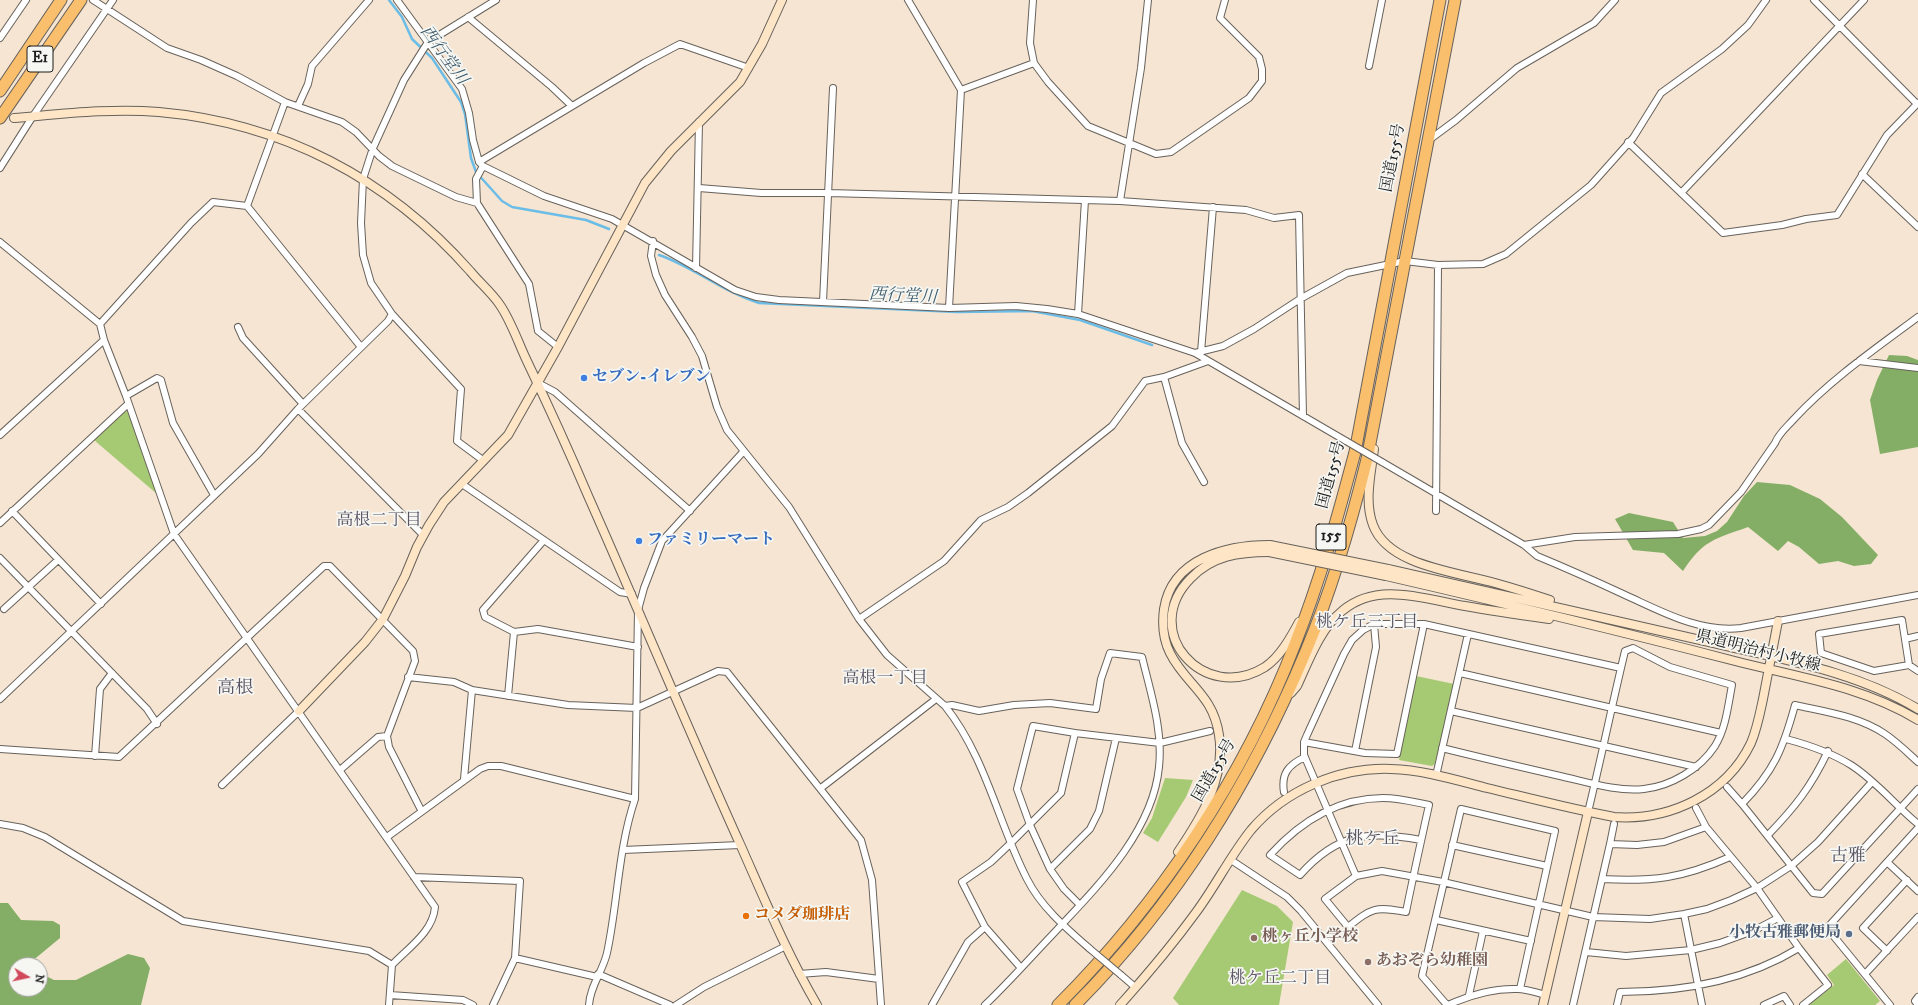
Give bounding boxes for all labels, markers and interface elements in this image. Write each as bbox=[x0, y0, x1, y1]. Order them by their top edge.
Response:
water label: 西行堂川 bbox=[415, 22, 471, 90]
road number: E1 bbox=[27, 46, 53, 72]
street label: 国道155号 bbox=[1378, 122, 1410, 194]
water label: 西行堂川 bbox=[869, 285, 937, 309]
place label: セブン-イレブン bbox=[592, 368, 710, 388]
marker: セブン-イレブン bbox=[579, 373, 589, 383]
street label: 国道155号 bbox=[1314, 439, 1350, 511]
district label: 高根二丁目 bbox=[337, 511, 421, 531]
road number: 155 bbox=[1316, 524, 1346, 550]
place label: ファミリーマート bbox=[647, 531, 775, 551]
marker: ファミリーマート bbox=[634, 536, 644, 546]
district label: 桃ケ丘三丁目 bbox=[1316, 613, 1418, 633]
street label: 県道明治村小牧線 bbox=[1694, 627, 1822, 677]
district label: 高根一丁目 bbox=[843, 669, 927, 689]
district label: 高根 bbox=[217, 678, 253, 700]
street label: 国道155号 bbox=[1189, 736, 1241, 806]
district label: 桃ケ丘 bbox=[1346, 829, 1400, 851]
district label: 古雅 bbox=[1830, 846, 1866, 868]
place label: コメダ珈琲店 bbox=[754, 906, 850, 926]
marker: コメダ珈琲店 bbox=[741, 911, 751, 921]
place label: 小牧古雅郵便局 bbox=[1729, 924, 1841, 944]
place label: 桃ヶ丘小学校 bbox=[1262, 928, 1358, 948]
marker: 小牧古雅郵便局 bbox=[1844, 929, 1854, 939]
marker: 桃ヶ丘小学校 bbox=[1249, 933, 1259, 943]
place label: あおぞら幼稚園 bbox=[1376, 952, 1488, 972]
north arrow bbox=[8, 957, 48, 997]
marker: あおぞら幼稚園 bbox=[1363, 957, 1373, 967]
district label: 桃ケ丘二丁目 bbox=[1229, 969, 1331, 989]
text: N bbox=[31, 973, 46, 984]

